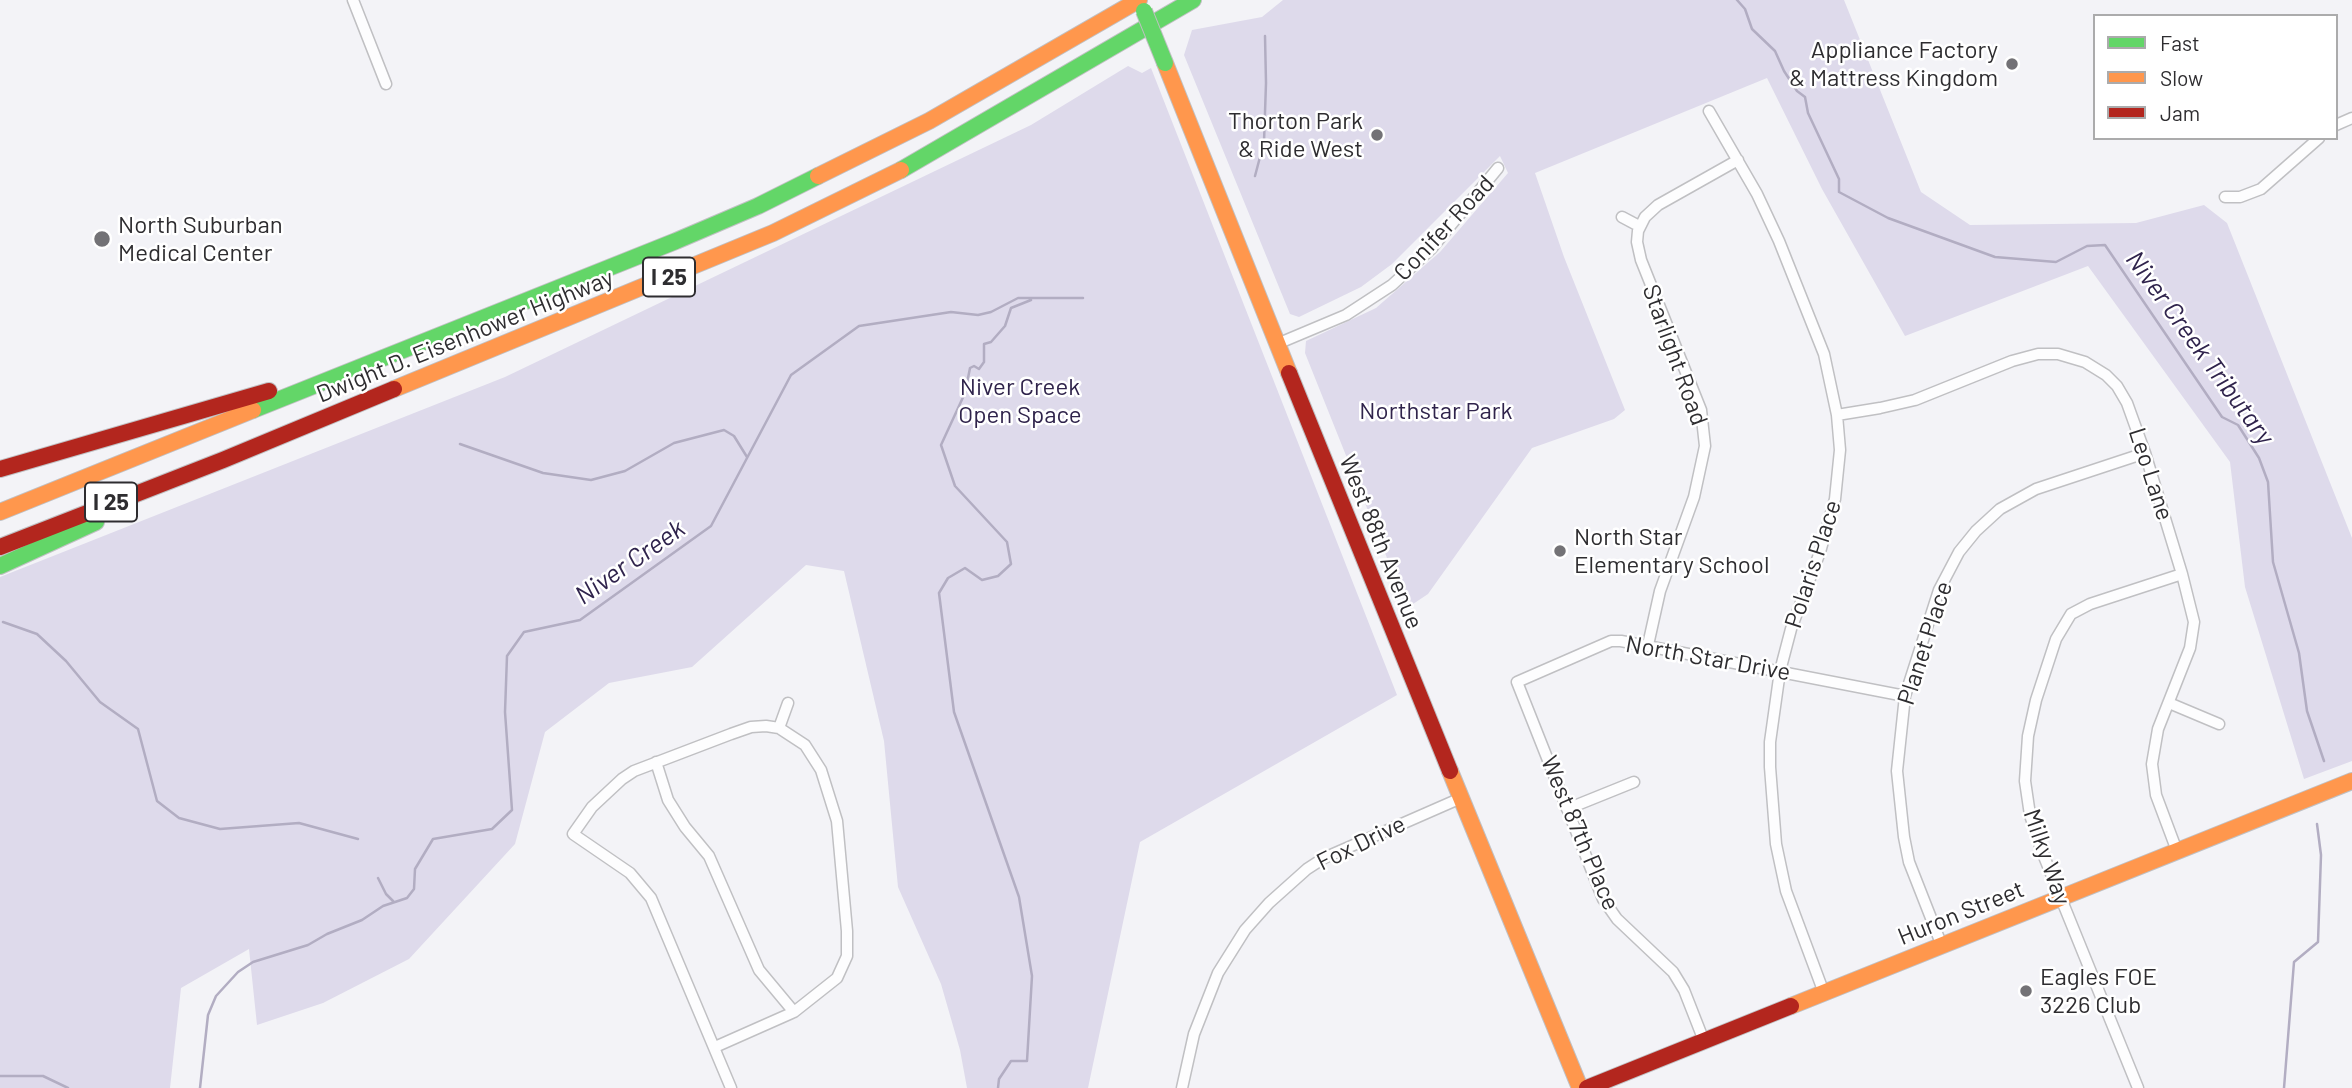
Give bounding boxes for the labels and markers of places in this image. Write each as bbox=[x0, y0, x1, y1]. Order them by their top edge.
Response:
place label: Appliance Factory & Mattress Kingdom bbox=[1789, 36, 1998, 92]
marker: Appliance Factory & Mattress Kingdom bbox=[2004, 56, 2020, 72]
place label: Thorton Park & Ride West bbox=[1228, 107, 1363, 163]
marker: Thorton Park & Ride West bbox=[1369, 127, 1385, 143]
place label: North Suburban Medical Center bbox=[118, 211, 283, 267]
marker: North Suburban Medical Center bbox=[92, 229, 112, 249]
place label: North Star Elementary School bbox=[1574, 523, 1769, 579]
marker: North Star Elementary School bbox=[1552, 543, 1568, 559]
place label: Eagles FOE 3226 Club bbox=[2040, 963, 2157, 1019]
marker: Eagles FOE 3226 Club bbox=[2018, 983, 2034, 999]

